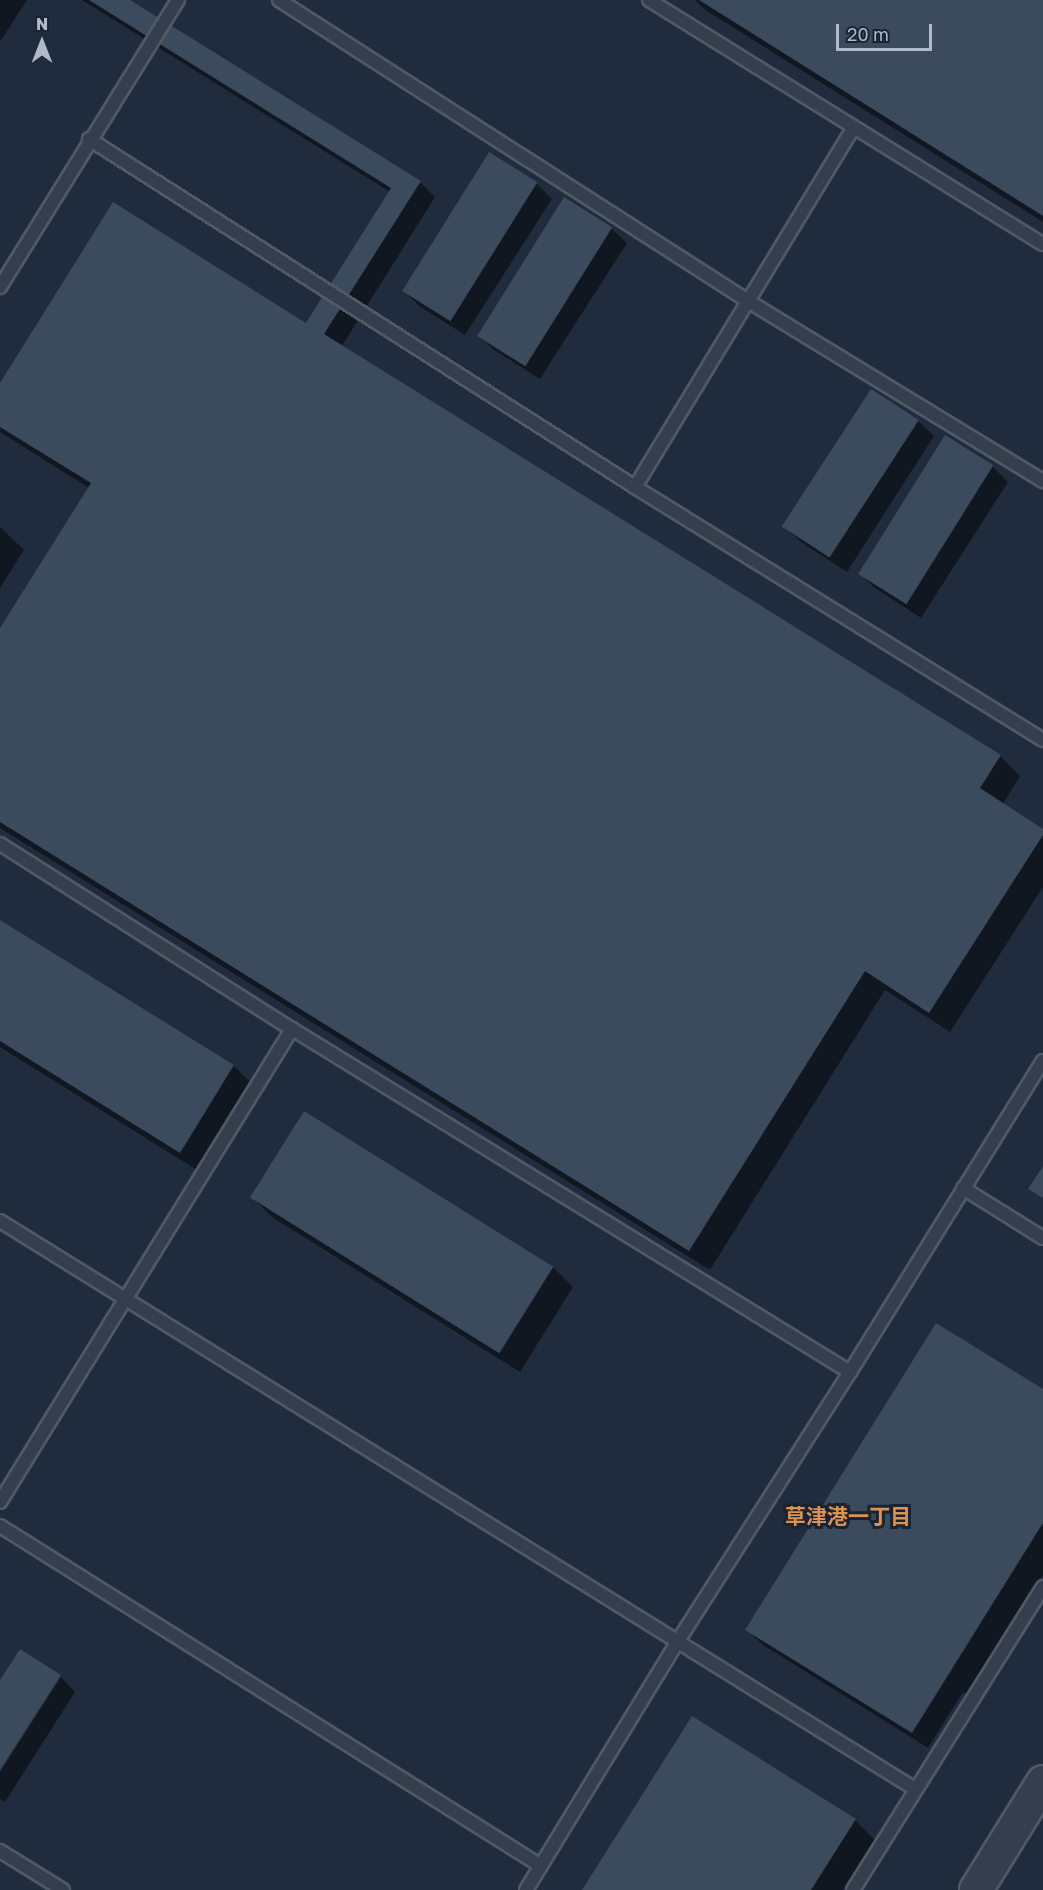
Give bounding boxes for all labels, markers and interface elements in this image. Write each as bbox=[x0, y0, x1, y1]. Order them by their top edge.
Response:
north arrow bbox=[12, 12, 72, 72]
scale bar bbox=[839, 12, 935, 50]
text: N bbox=[36, 14, 48, 34]
text: 20 m bbox=[847, 23, 889, 45]
district label: 草津港一丁目 bbox=[785, 1503, 911, 1529]

